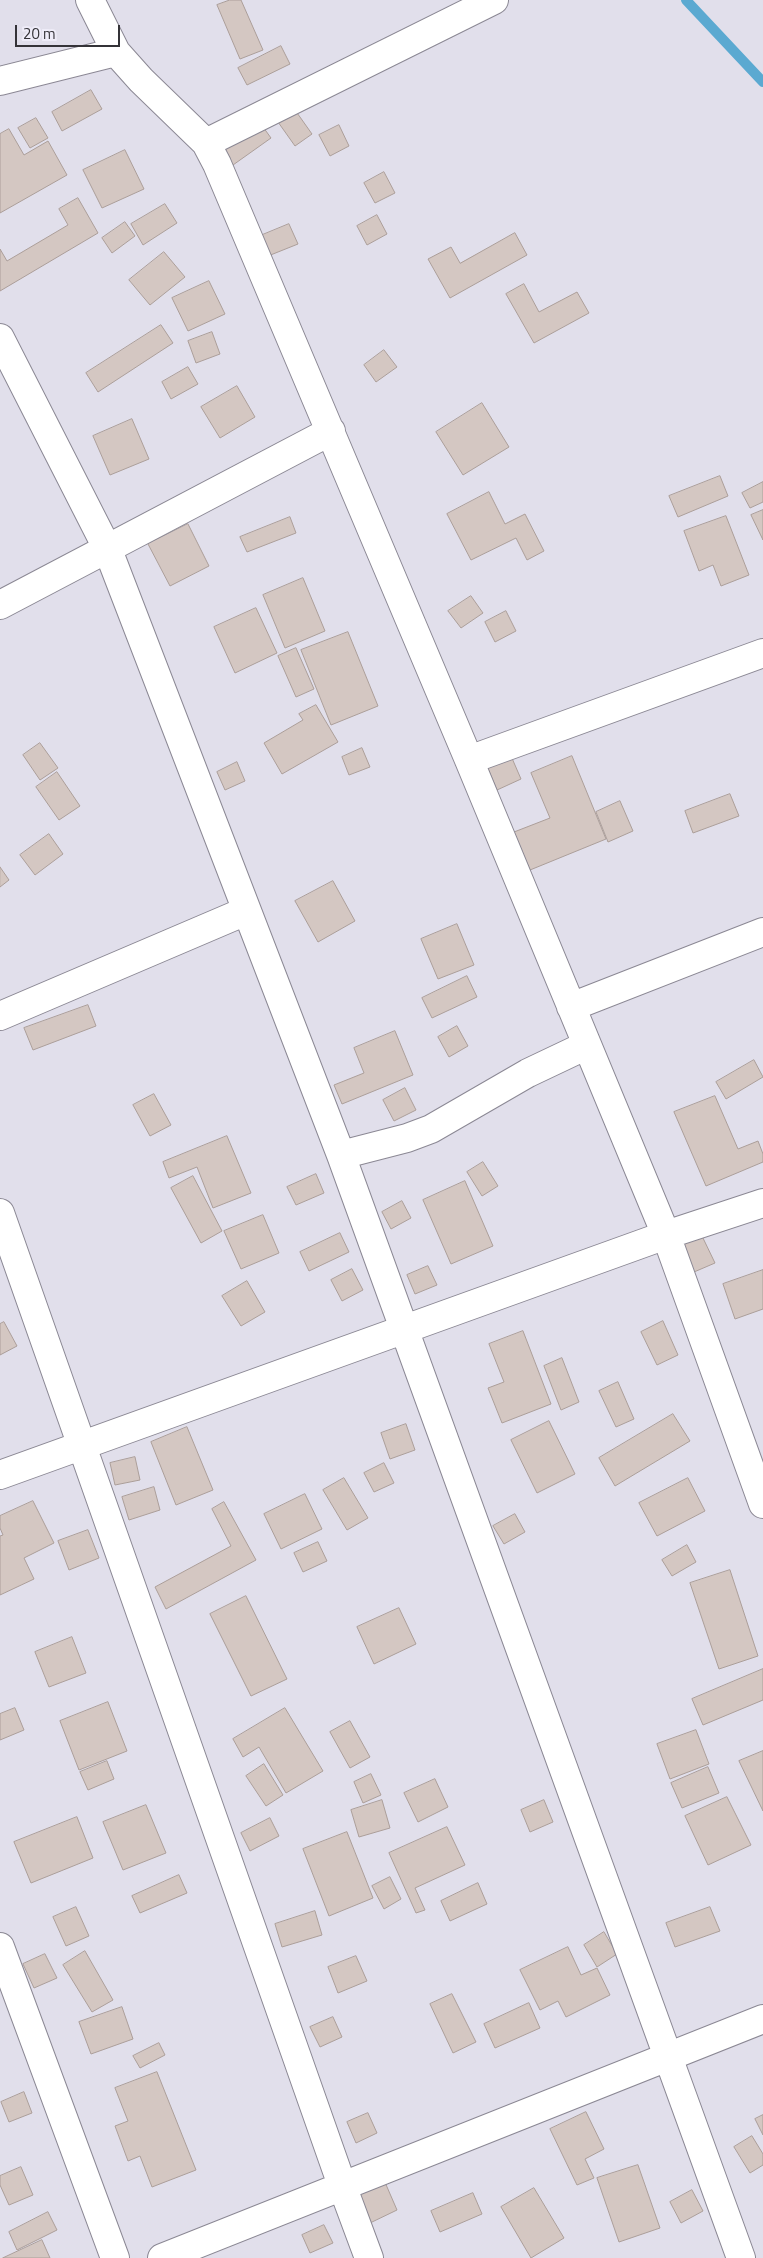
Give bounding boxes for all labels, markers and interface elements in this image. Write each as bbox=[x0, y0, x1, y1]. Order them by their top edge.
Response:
scale bar bbox=[18, 15, 122, 47]
text: 20 m bbox=[23, 22, 56, 45]

